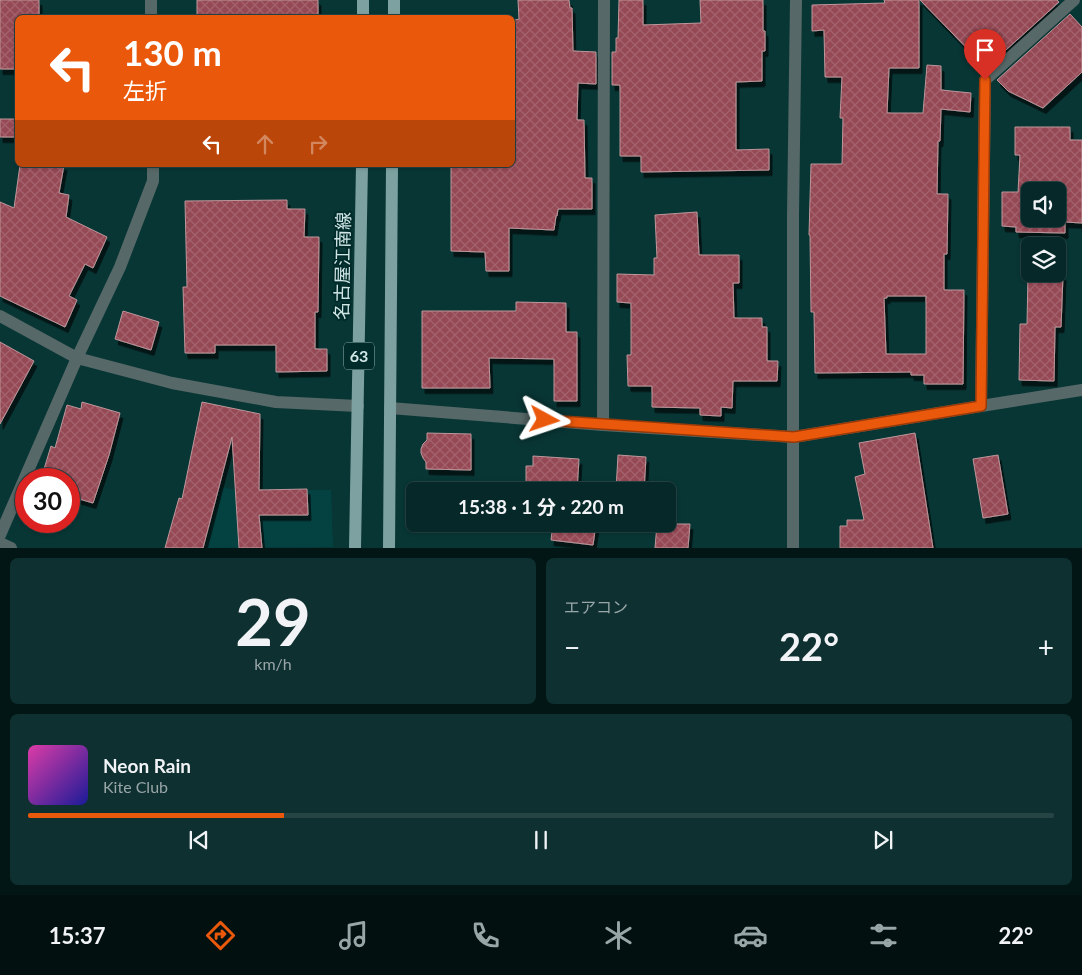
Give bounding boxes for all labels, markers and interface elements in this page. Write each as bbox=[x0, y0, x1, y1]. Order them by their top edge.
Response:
pin bbox=[964, 29, 1006, 80]
text: 130 m bbox=[123, 31, 222, 73]
icon: left bbox=[40, 35, 105, 100]
icon: arrive bbox=[971, 36, 999, 64]
text: 左折 bbox=[123, 77, 167, 104]
icon: left bbox=[198, 130, 226, 158]
icon: ahead bbox=[251, 130, 279, 158]
icon: right bbox=[304, 130, 332, 158]
map controls bbox=[1021, 182, 1066, 282]
button: sound bbox=[1021, 182, 1066, 227]
street label: 名古屋江南線 bbox=[330, 212, 354, 320]
button: layers bbox=[1021, 237, 1066, 282]
road number: 63 bbox=[344, 342, 374, 370]
position arrow bbox=[518, 393, 570, 445]
speed limit sign: 30 bbox=[15, 468, 80, 533]
text: 15:38 · 1 分 · 220 m bbox=[458, 495, 624, 518]
text: 29 bbox=[235, 582, 311, 660]
text: エアコン bbox=[564, 597, 628, 616]
text: 22° bbox=[779, 623, 839, 669]
text: − bbox=[564, 630, 580, 664]
text: + bbox=[1038, 630, 1054, 664]
text: km/h bbox=[254, 654, 292, 673]
text: Neon Rain bbox=[103, 754, 191, 777]
text: Kite Club bbox=[103, 777, 168, 796]
icon: previous bbox=[185, 826, 213, 854]
icon: pause bbox=[527, 826, 555, 854]
icon: next bbox=[869, 826, 897, 854]
icon: directions bbox=[203, 918, 238, 953]
icon: music bbox=[336, 918, 371, 953]
icon: phone bbox=[468, 918, 503, 953]
icon: climate bbox=[601, 918, 636, 953]
icon: car bbox=[733, 918, 768, 953]
icon: filters bbox=[866, 918, 901, 953]
text: 15:37 bbox=[49, 922, 106, 949]
text: 22° bbox=[998, 922, 1033, 949]

